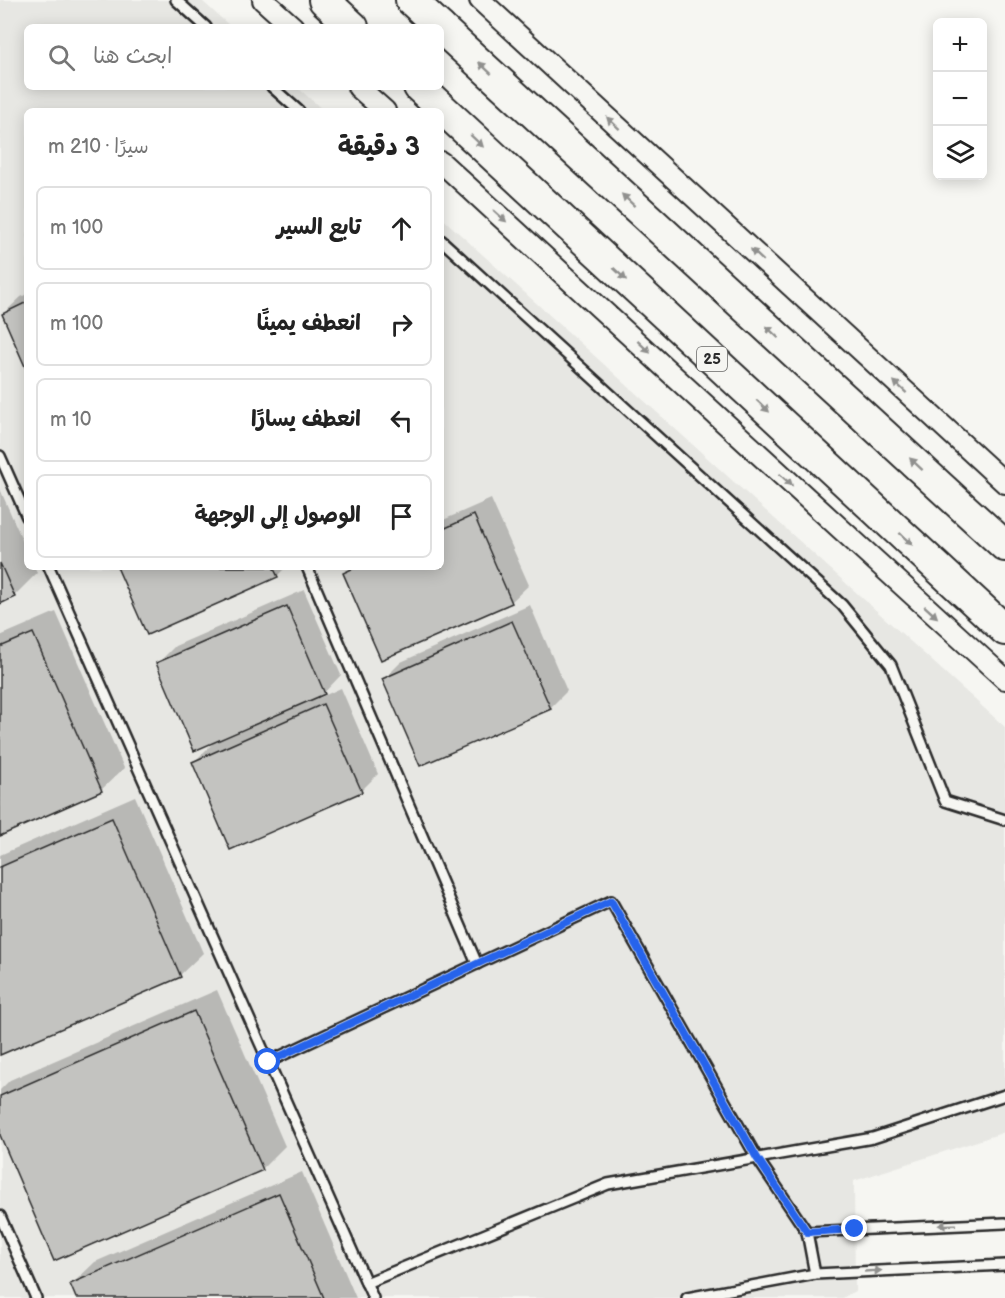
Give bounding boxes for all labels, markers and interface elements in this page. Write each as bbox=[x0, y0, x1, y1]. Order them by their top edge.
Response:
map controls bbox=[933, 18, 987, 180]
button: + bbox=[933, 18, 987, 72]
search box bbox=[24, 24, 444, 90]
icon: search bbox=[45, 41, 78, 74]
text: ابحث هنا bbox=[93, 43, 173, 70]
one-way arrow bbox=[478, 62, 493, 75]
button: − bbox=[933, 72, 987, 126]
one-way arrow bbox=[607, 116, 621, 130]
button: layers bbox=[933, 126, 987, 180]
text: 3 دقيقة bbox=[338, 132, 420, 163]
one-way arrow bbox=[469, 134, 484, 147]
text: سيرًا · 210 m bbox=[48, 135, 149, 159]
one-way arrow bbox=[621, 193, 636, 207]
one-way arrow bbox=[492, 209, 507, 223]
icon: ahead bbox=[385, 212, 418, 245]
text: تابع السير bbox=[277, 214, 361, 241]
text: 100 m bbox=[50, 216, 103, 240]
one-way arrow bbox=[750, 248, 764, 262]
one-way arrow bbox=[613, 266, 627, 280]
icon: right bbox=[385, 308, 418, 341]
text: انعطف يمينًا bbox=[257, 310, 361, 337]
text: 100 m bbox=[50, 312, 103, 336]
one-way arrow bbox=[765, 326, 780, 339]
one-way arrow bbox=[636, 340, 650, 354]
road number: 25 bbox=[697, 347, 727, 371]
one-way arrow bbox=[893, 381, 908, 394]
one-way arrow bbox=[755, 399, 770, 412]
icon: left bbox=[385, 404, 418, 437]
text: انعطف يسارًا bbox=[251, 406, 361, 433]
text: 10 m bbox=[50, 408, 91, 432]
one-way arrow bbox=[908, 457, 923, 471]
one-way arrow bbox=[779, 473, 794, 487]
icon: arrive bbox=[385, 500, 418, 533]
text: الوصول إلى الوجهة bbox=[194, 502, 361, 529]
one-way arrow bbox=[899, 531, 913, 545]
one-way arrow bbox=[923, 605, 938, 619]
route start bbox=[254, 1048, 280, 1074]
route end bbox=[841, 1215, 867, 1241]
one-way arrow bbox=[937, 1220, 956, 1230]
one-way arrow bbox=[864, 1267, 883, 1276]

